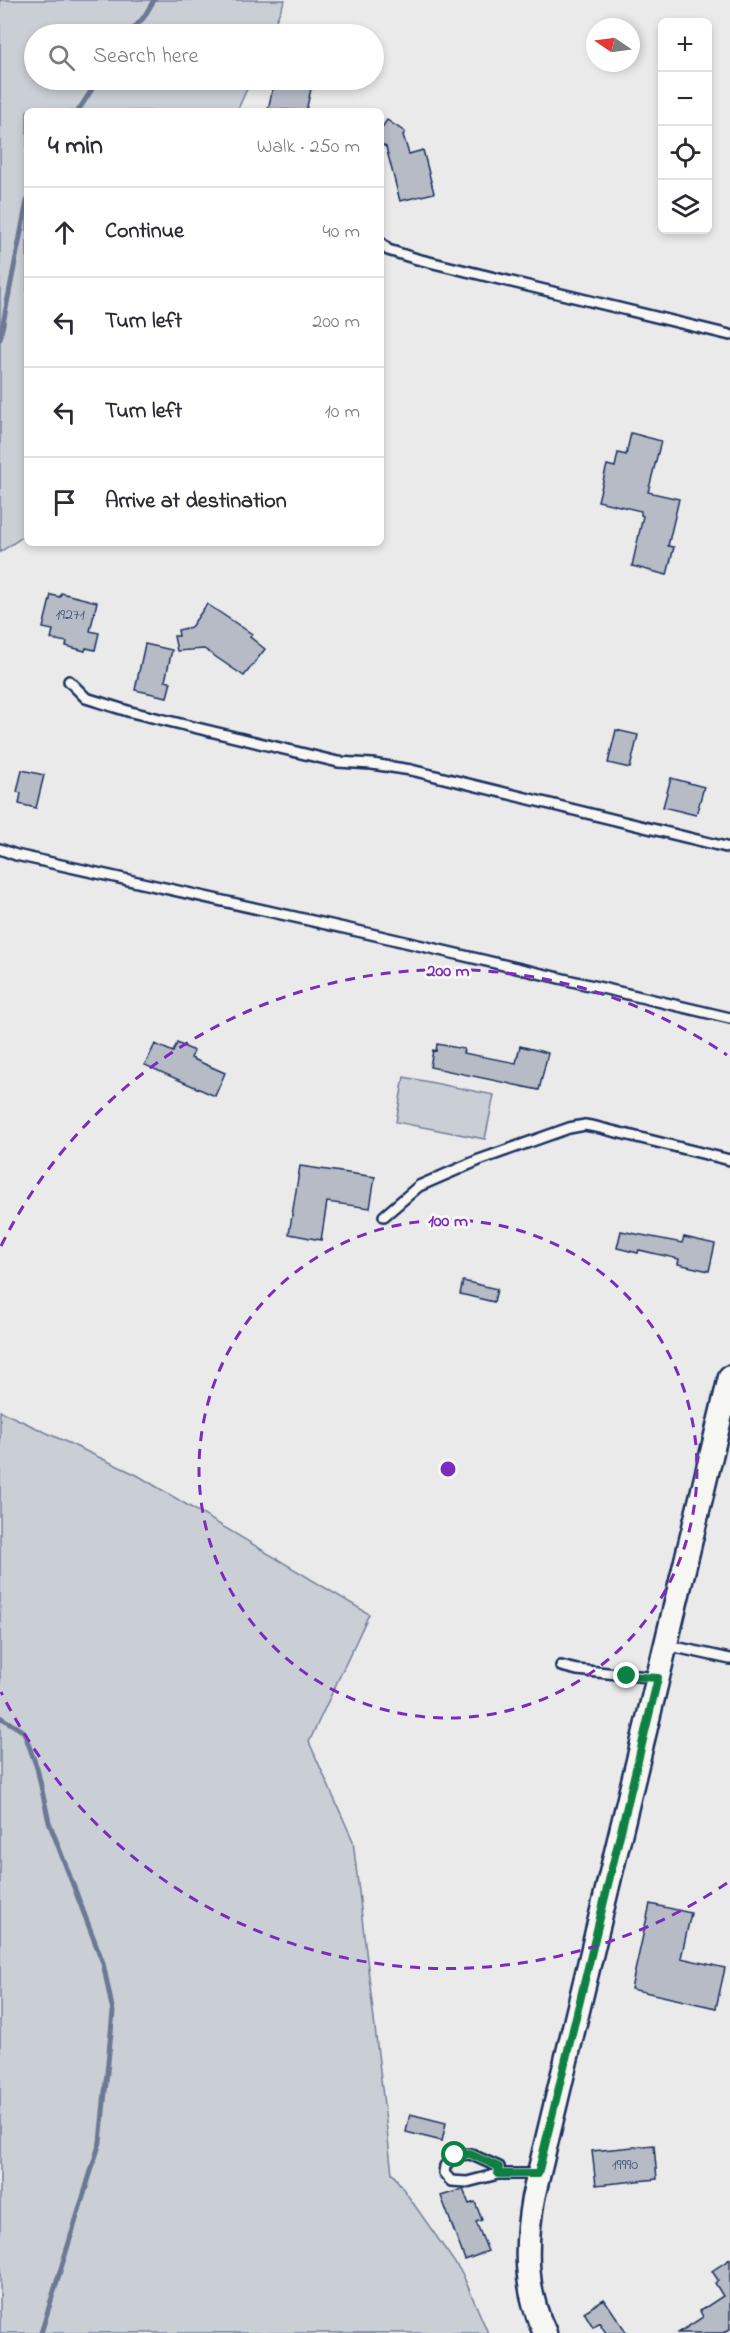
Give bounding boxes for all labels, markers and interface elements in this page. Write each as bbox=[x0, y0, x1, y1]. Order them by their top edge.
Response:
north arrow bbox=[586, 18, 640, 72]
map controls bbox=[658, 18, 712, 234]
button: + bbox=[658, 18, 712, 72]
search box bbox=[24, 24, 384, 90]
icon: search bbox=[45, 41, 78, 74]
text: Search here bbox=[93, 41, 198, 73]
button: − bbox=[658, 72, 712, 126]
button: locate bbox=[658, 126, 712, 180]
text: 4 min bbox=[48, 128, 103, 166]
text: Walk · 250 m bbox=[257, 133, 360, 162]
button: layers bbox=[658, 180, 712, 234]
icon: ahead bbox=[48, 216, 81, 249]
text: Continue bbox=[105, 216, 184, 248]
text: 40 m bbox=[323, 218, 360, 247]
icon: left bbox=[48, 306, 81, 339]
text: Turn left bbox=[105, 306, 182, 338]
text: 200 m bbox=[312, 308, 360, 337]
icon: left bbox=[48, 396, 81, 429]
text: Turn left bbox=[105, 396, 182, 428]
text: 10 m bbox=[324, 398, 360, 427]
icon: arrive bbox=[48, 486, 81, 519]
text: Arrive at destination bbox=[105, 486, 287, 518]
house number: 19271 bbox=[55, 603, 85, 627]
text: 200 m bbox=[426, 959, 470, 985]
text: 100 m bbox=[428, 1209, 468, 1235]
centre of rings bbox=[438, 1459, 458, 1479]
route end bbox=[613, 1662, 639, 1688]
route start bbox=[441, 2141, 467, 2167]
house number: 19990 bbox=[612, 2153, 638, 2177]

